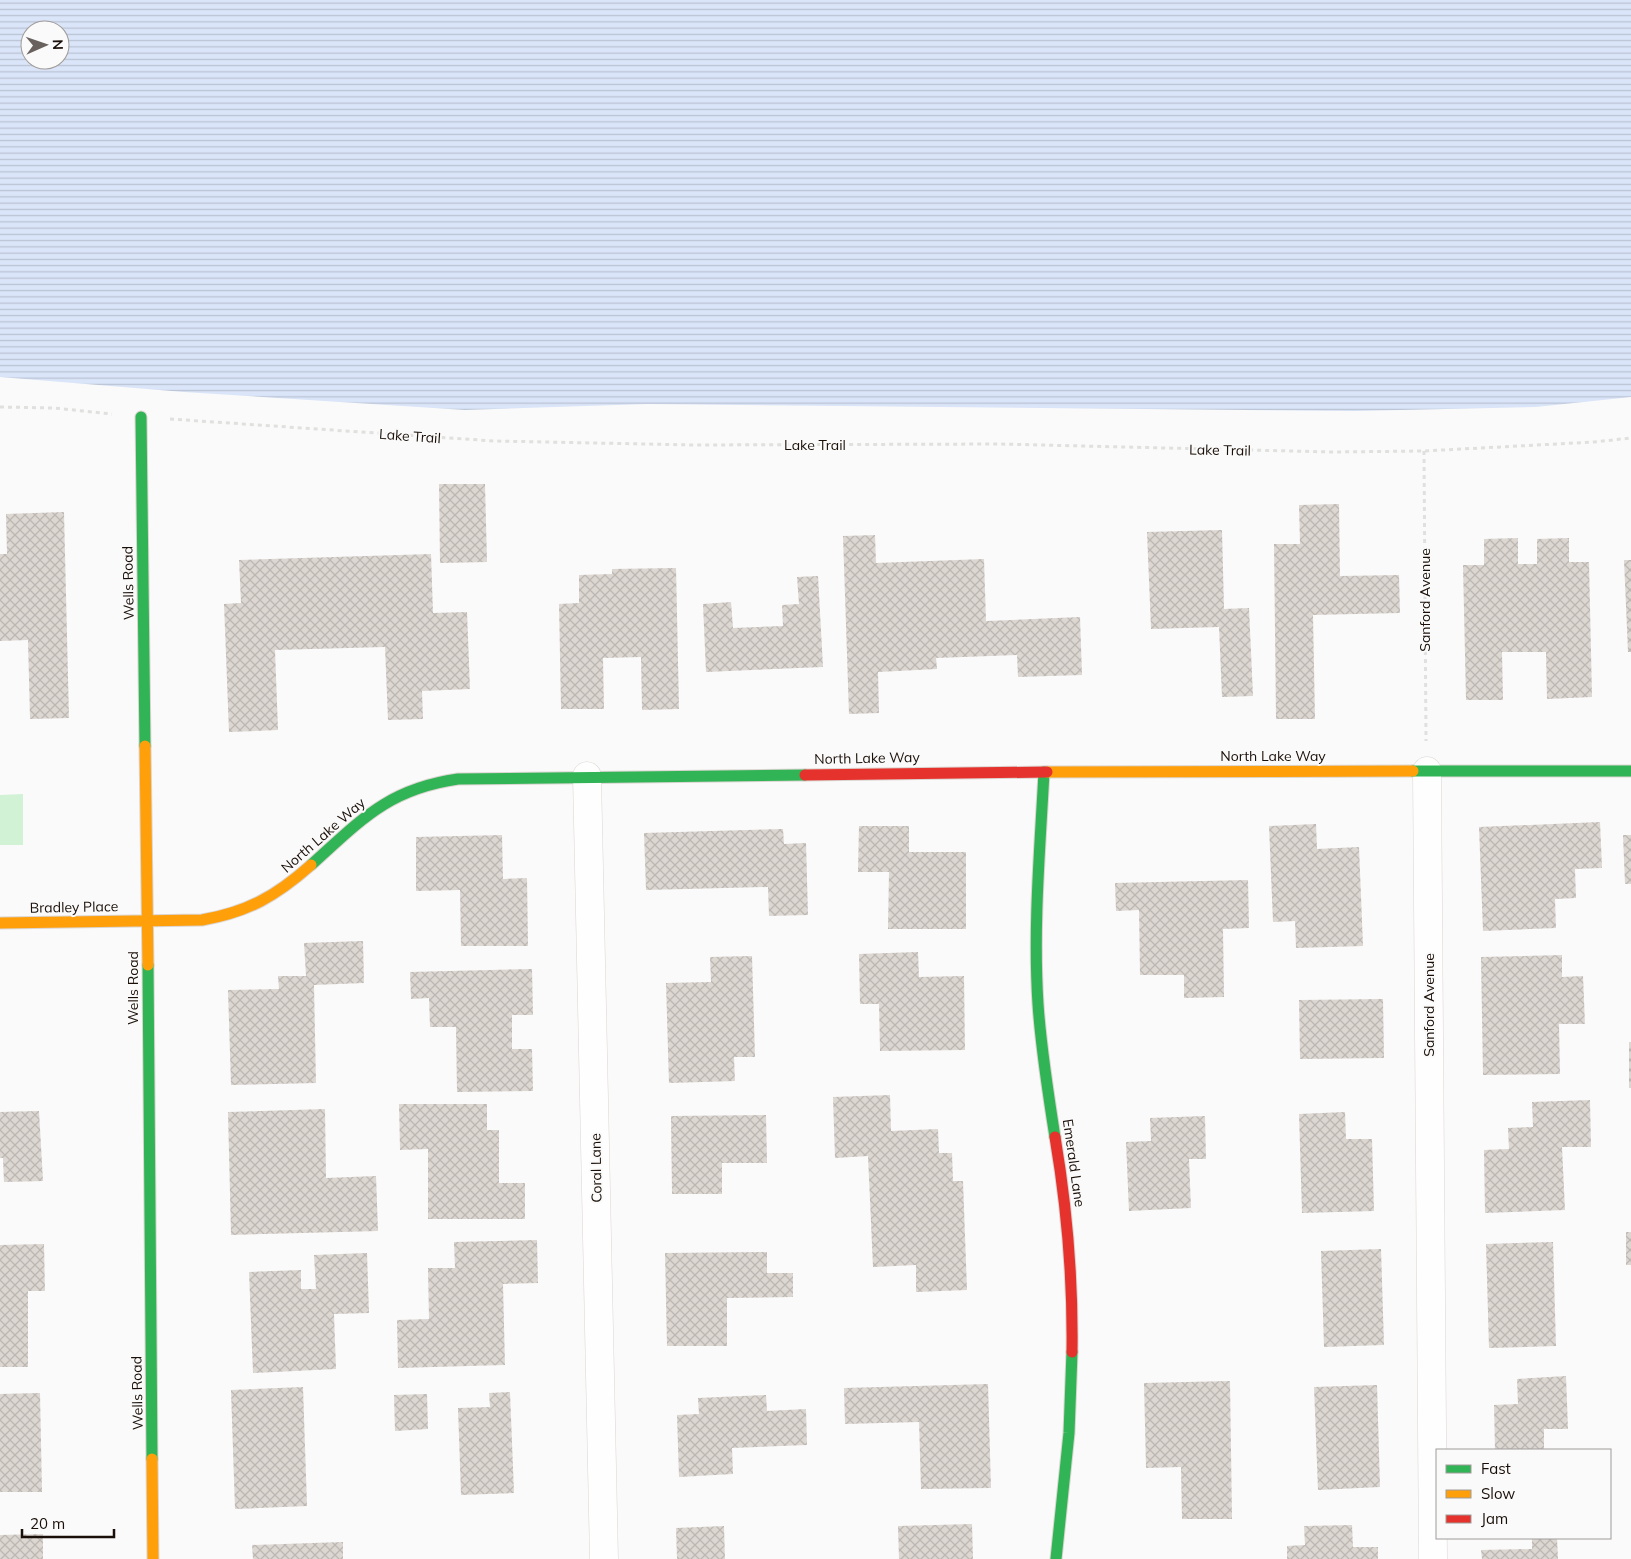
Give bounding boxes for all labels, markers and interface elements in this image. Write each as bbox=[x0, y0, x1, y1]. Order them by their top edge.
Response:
north arrow bbox=[20, 20, 70, 70]
text: N bbox=[49, 39, 67, 50]
street label: Lake Trail bbox=[379, 425, 441, 447]
street label: Lake Trail bbox=[784, 436, 846, 454]
street label: Lake Trail bbox=[1189, 440, 1251, 460]
street label: Wells Road bbox=[118, 546, 138, 620]
street label: Sanford Avenue bbox=[1416, 548, 1434, 652]
street label: North Lake Way bbox=[1220, 747, 1326, 765]
street label: North Lake Way bbox=[814, 748, 920, 768]
street label: North Lake Way bbox=[277, 793, 369, 876]
street label: Bradley Place bbox=[30, 897, 118, 917]
street label: Wells Road bbox=[124, 951, 142, 1025]
street label: Sanford Avenue bbox=[1420, 953, 1438, 1057]
street label: Emerald Lane bbox=[1059, 1118, 1089, 1208]
street label: Coral Lane bbox=[586, 1133, 606, 1203]
street label: Wells Road bbox=[127, 1356, 147, 1430]
legend bbox=[1436, 1449, 1611, 1539]
text: Fast bbox=[1481, 1459, 1511, 1478]
text: Slow bbox=[1481, 1484, 1515, 1503]
scale bar bbox=[22, 1506, 115, 1538]
text: Jam bbox=[1481, 1509, 1508, 1528]
text: 20 m bbox=[30, 1514, 65, 1533]

